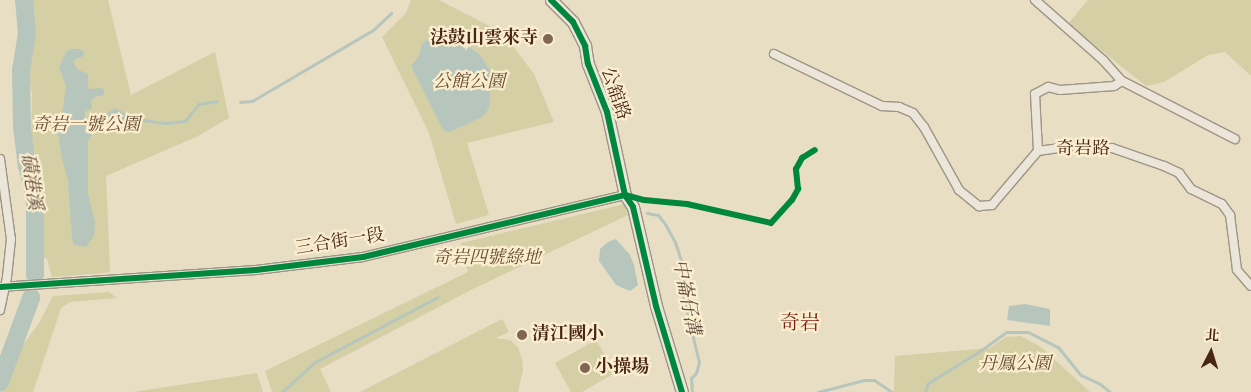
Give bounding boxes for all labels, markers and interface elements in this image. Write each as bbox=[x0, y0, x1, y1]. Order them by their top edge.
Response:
place label: 法鼓山雲來寺 bbox=[430, 28, 538, 50]
marker: 法鼓山雲來寺 bbox=[542, 33, 554, 45]
street label: 公舘路 bbox=[595, 65, 633, 123]
park label: 公館公園 bbox=[433, 72, 505, 94]
park label: 奇岩一號公園 bbox=[32, 115, 140, 137]
street label: 奇岩路 bbox=[1056, 139, 1110, 161]
water label: 磺港溪 bbox=[15, 152, 45, 212]
street label: 三合街一段 bbox=[294, 225, 386, 261]
park label: 奇岩四號綠地 bbox=[433, 248, 541, 270]
water label: 中崙仔溝 bbox=[667, 258, 703, 336]
district label: 奇岩 bbox=[780, 312, 820, 336]
place label: 清江國小 bbox=[532, 324, 604, 346]
text: 北 bbox=[1205, 326, 1220, 347]
north arrow bbox=[1186, 327, 1236, 377]
marker: 清江國小 bbox=[516, 329, 528, 341]
park label: 丹鳳公園 bbox=[979, 354, 1051, 376]
place label: 小操場 bbox=[595, 357, 649, 379]
marker: 小操場 bbox=[579, 362, 591, 374]

